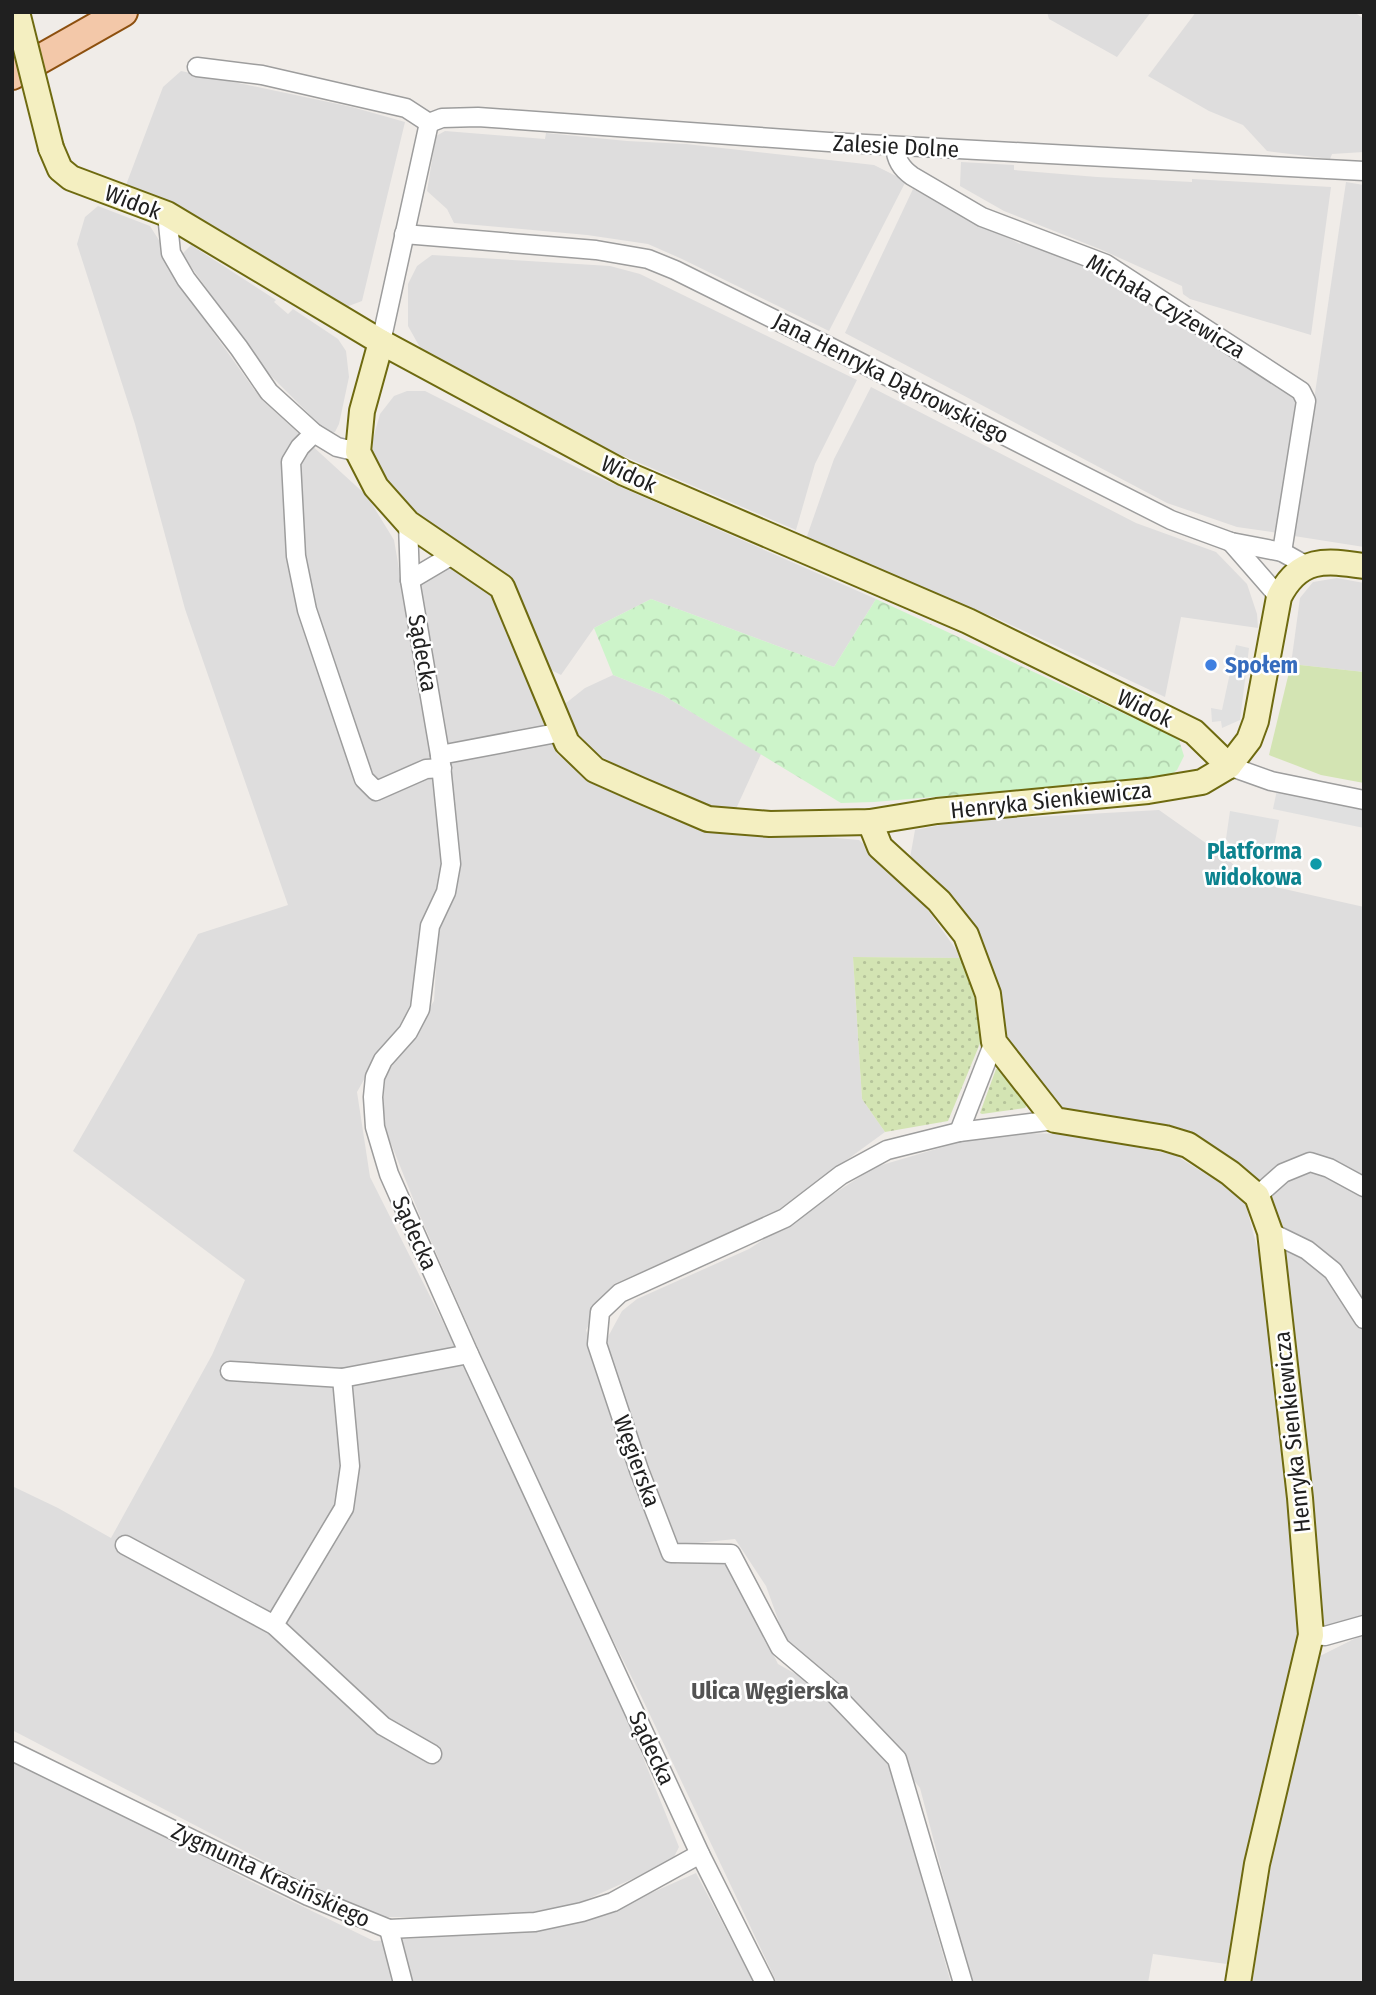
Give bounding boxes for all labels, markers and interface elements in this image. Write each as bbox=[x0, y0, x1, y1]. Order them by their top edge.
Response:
street label: Zalesie Dolne bbox=[832, 129, 960, 163]
street label: Widok bbox=[101, 179, 165, 226]
street label: Michała Czyżewicza bbox=[1082, 248, 1250, 364]
street label: Jana Henryka Dąbrowskiego bbox=[769, 306, 1013, 450]
street label: Widok bbox=[597, 449, 662, 499]
street label: Sądecka bbox=[402, 612, 444, 694]
place label: Społem bbox=[1225, 651, 1298, 679]
marker: Społem bbox=[1203, 657, 1219, 673]
street label: Widok bbox=[1113, 683, 1178, 733]
street label: Henryka Sienkiewicza bbox=[949, 776, 1153, 824]
place label: Platforma widokowa bbox=[1205, 837, 1302, 891]
marker: Platforma widokowa bbox=[1308, 856, 1324, 872]
street label: Sądecka bbox=[386, 1192, 444, 1274]
street label: Henryka Sienkiewicza bbox=[1268, 1330, 1316, 1534]
street label: Węgierska bbox=[608, 1411, 666, 1511]
district label: Ulica Węgierska bbox=[691, 1677, 849, 1705]
street label: Sądecka bbox=[623, 1707, 681, 1789]
street label: Zygmunta Krasińskiego bbox=[167, 1817, 375, 1933]

